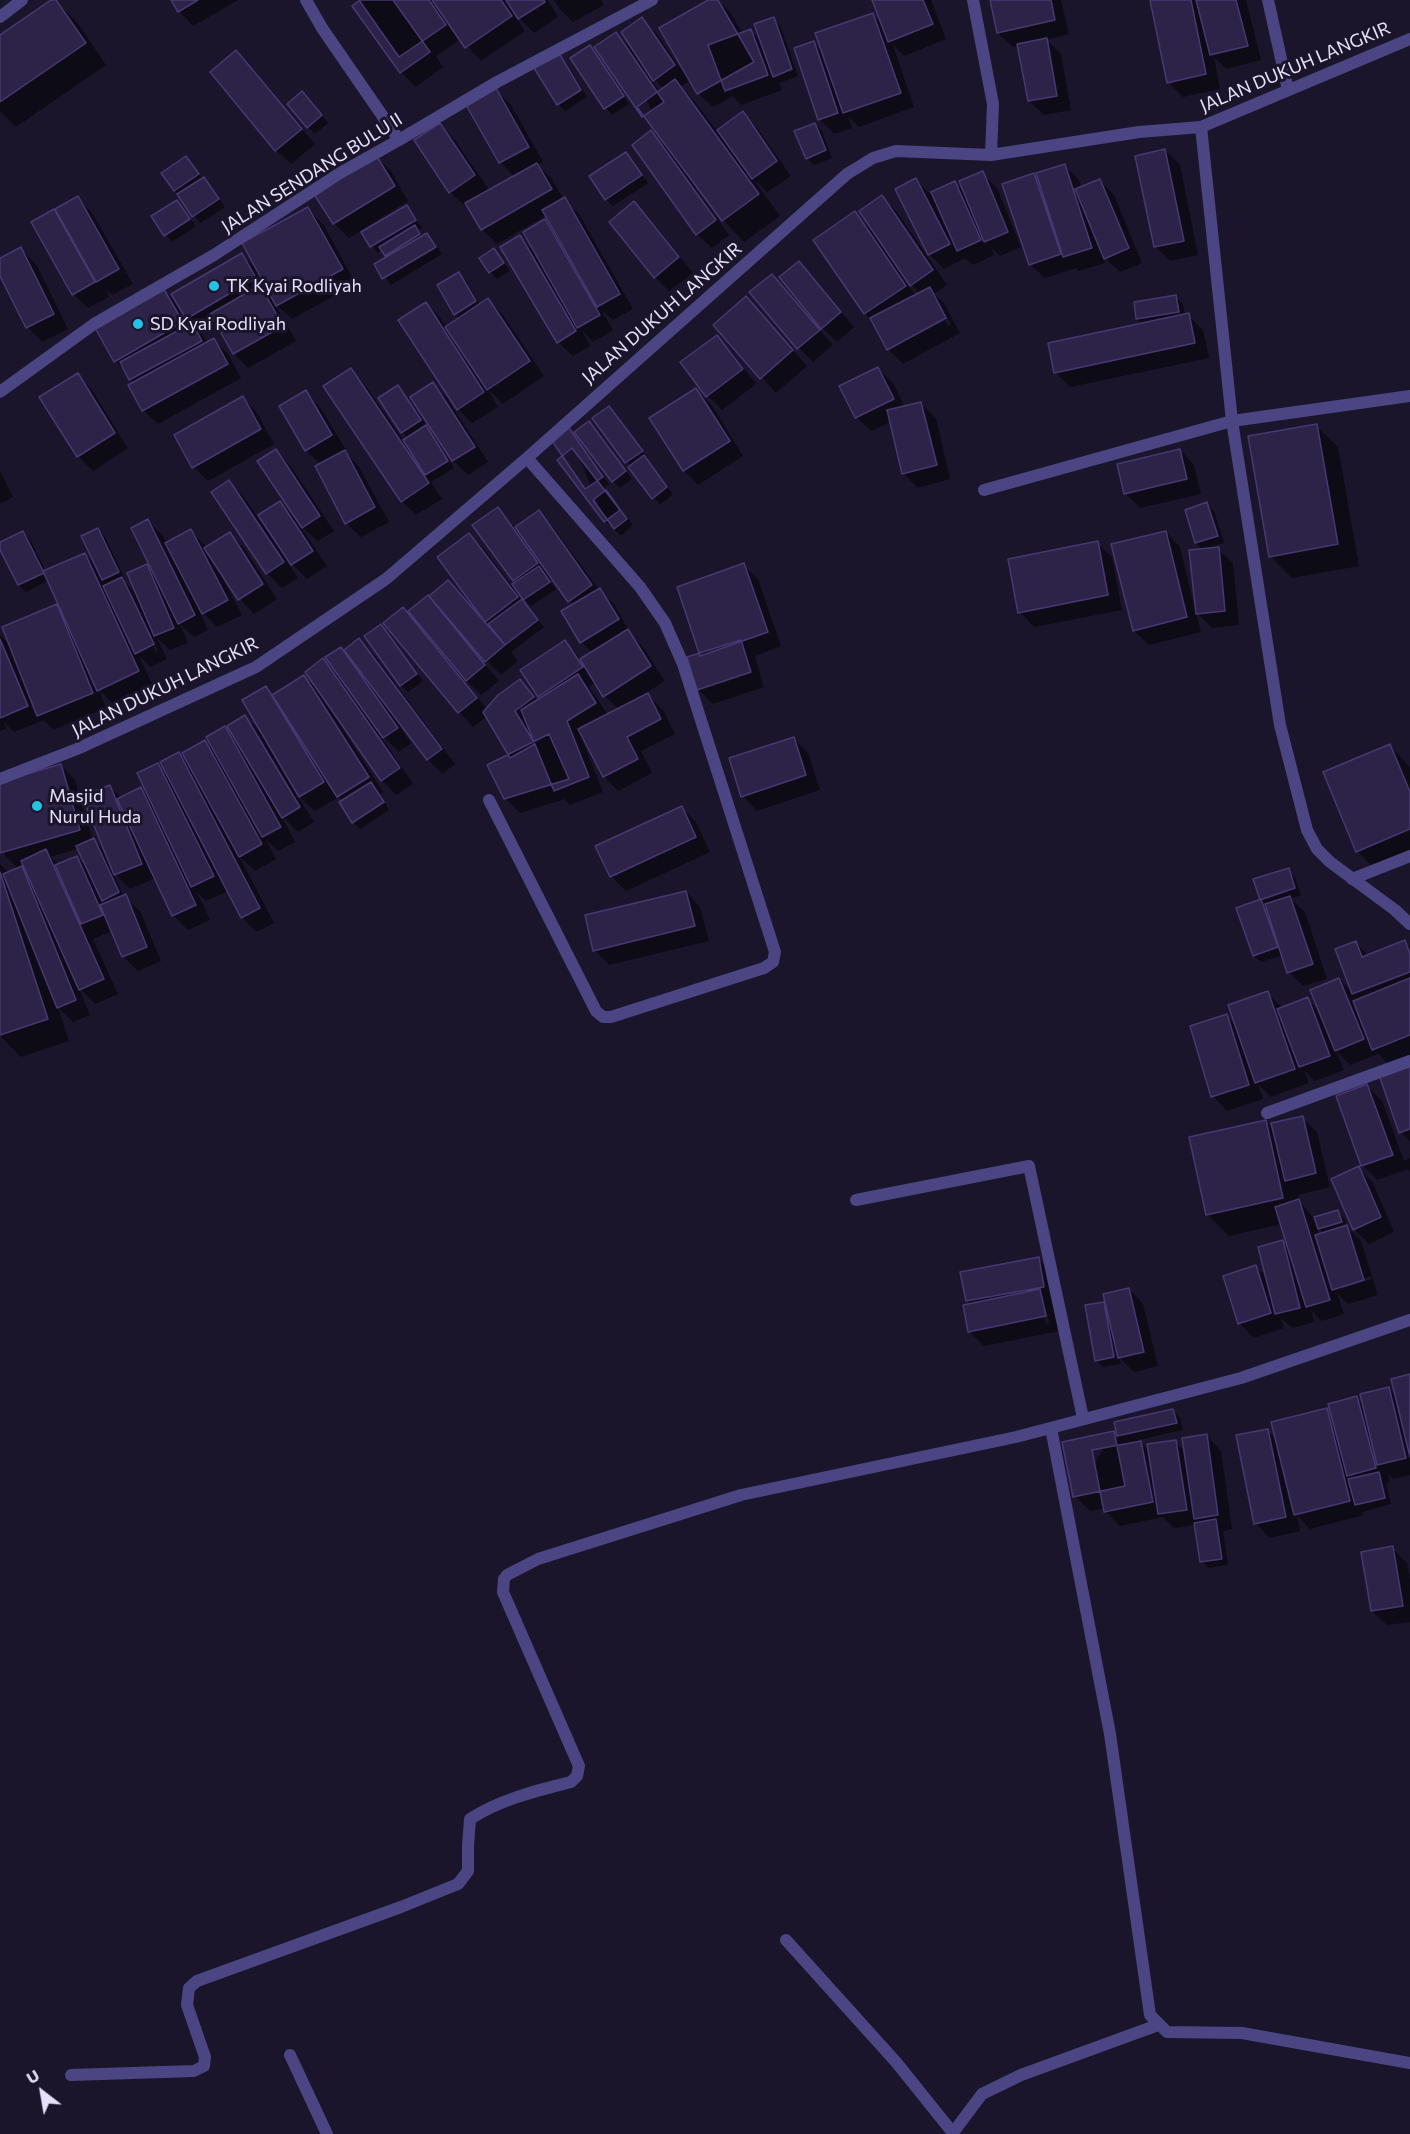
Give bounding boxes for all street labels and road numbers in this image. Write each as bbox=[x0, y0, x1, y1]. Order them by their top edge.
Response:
street label: JALAN DUKUH LANGKIR bbox=[1197, 17, 1393, 117]
street label: JALAN SENDANG BULU II bbox=[218, 108, 406, 238]
street label: JALAN DUKUH LANGKIR bbox=[578, 238, 746, 388]
street label: JALAN DUKUH LANGKIR bbox=[68, 632, 262, 742]

